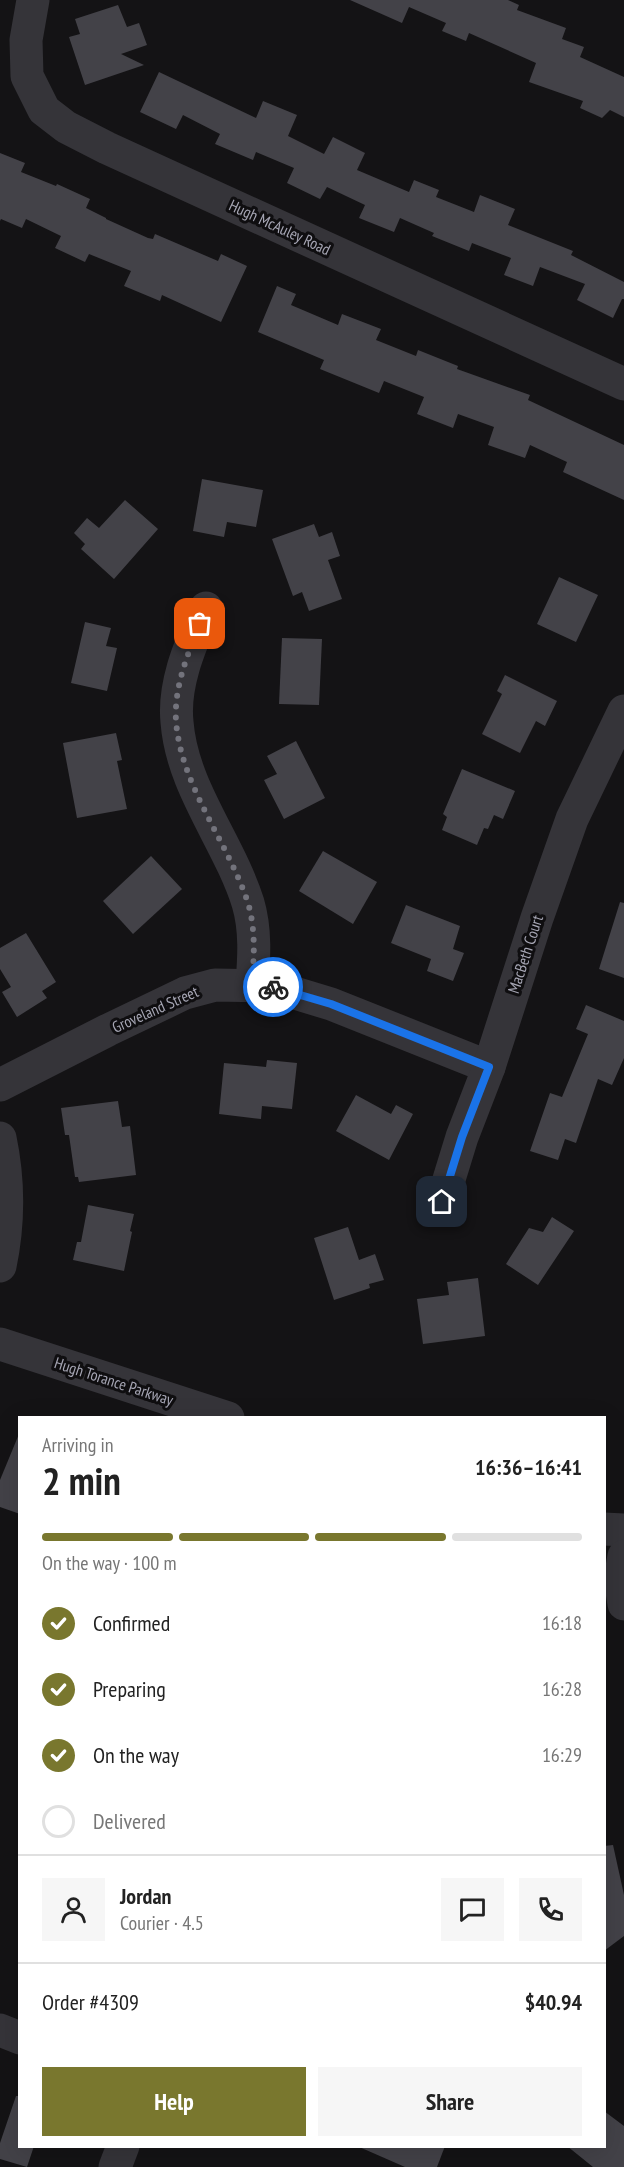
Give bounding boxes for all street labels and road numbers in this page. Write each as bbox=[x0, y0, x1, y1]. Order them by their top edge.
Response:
street label: Hugh McAuley Road bbox=[226, 195, 334, 259]
street label: MacBeth Court bbox=[503, 912, 547, 996]
street label: Groveland Street bbox=[109, 981, 202, 1037]
street label: Hugh Torance Parkway bbox=[52, 1352, 176, 1410]

